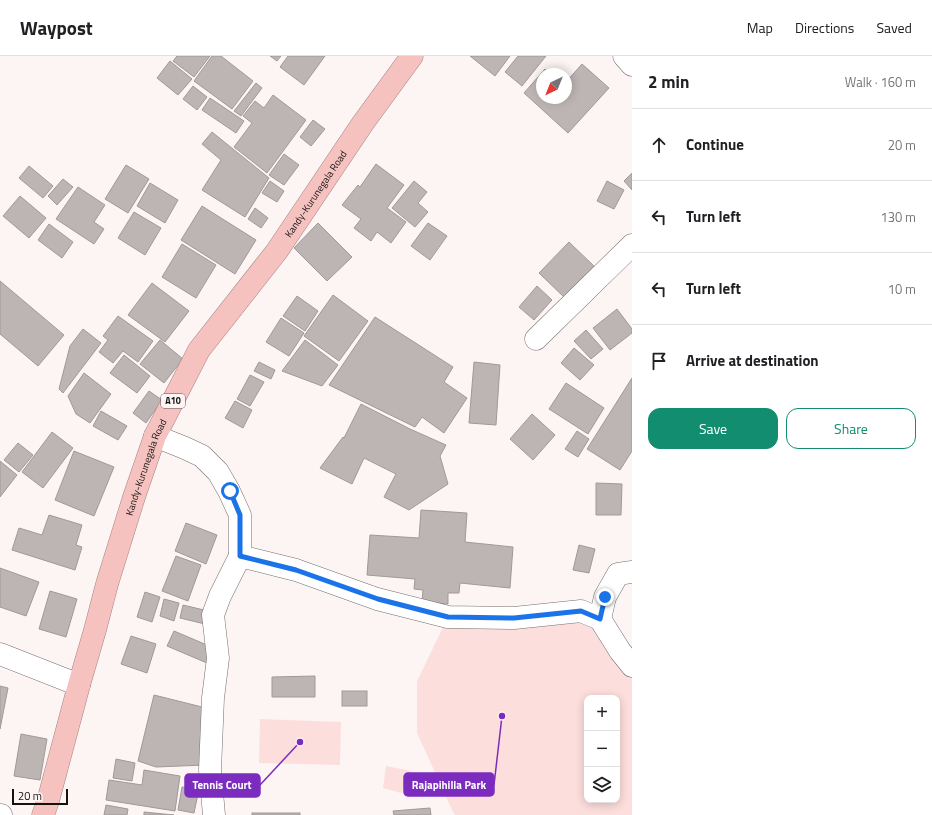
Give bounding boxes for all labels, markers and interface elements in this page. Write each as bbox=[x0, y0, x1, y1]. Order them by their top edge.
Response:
text: Waypost bbox=[20, 13, 93, 42]
text: Map bbox=[747, 17, 773, 38]
text: Directions bbox=[795, 17, 854, 38]
text: Saved bbox=[876, 17, 912, 38]
north arrow bbox=[536, 68, 572, 104]
text: 2 min bbox=[648, 69, 689, 95]
text: Walk · 160 m bbox=[845, 72, 916, 92]
text: Continue bbox=[686, 133, 744, 156]
icon: ahead bbox=[648, 134, 670, 156]
text: 20 m bbox=[888, 135, 916, 155]
street label: Kandy-Kurunegala Road bbox=[281, 148, 351, 240]
text: Turn left bbox=[686, 205, 741, 228]
icon: left bbox=[648, 206, 670, 228]
text: 130 m bbox=[880, 207, 916, 227]
text: Turn left bbox=[686, 277, 741, 300]
icon: left bbox=[648, 278, 670, 300]
text: 10 m bbox=[888, 279, 916, 299]
text: Arrive at destination bbox=[686, 349, 819, 372]
icon: arrive bbox=[648, 350, 670, 372]
road number: A10 bbox=[161, 394, 185, 408]
button: Save bbox=[648, 408, 778, 449]
button: Share bbox=[786, 408, 916, 449]
street label: Kandy-Kurunegala Road bbox=[122, 416, 171, 517]
route start bbox=[221, 482, 239, 500]
route end bbox=[596, 588, 614, 606]
map controls bbox=[584, 695, 620, 803]
button: + bbox=[584, 695, 620, 731]
button: − bbox=[584, 731, 620, 767]
button: layers bbox=[584, 767, 620, 803]
callout: Rajapihilla Park bbox=[404, 773, 494, 796]
callout: Tennis Court bbox=[185, 774, 260, 797]
text: Tennis Court bbox=[192, 777, 252, 793]
text: Rajapihilla Park bbox=[412, 777, 487, 793]
scale bar bbox=[12, 787, 68, 806]
text: 20 m bbox=[18, 788, 42, 804]

